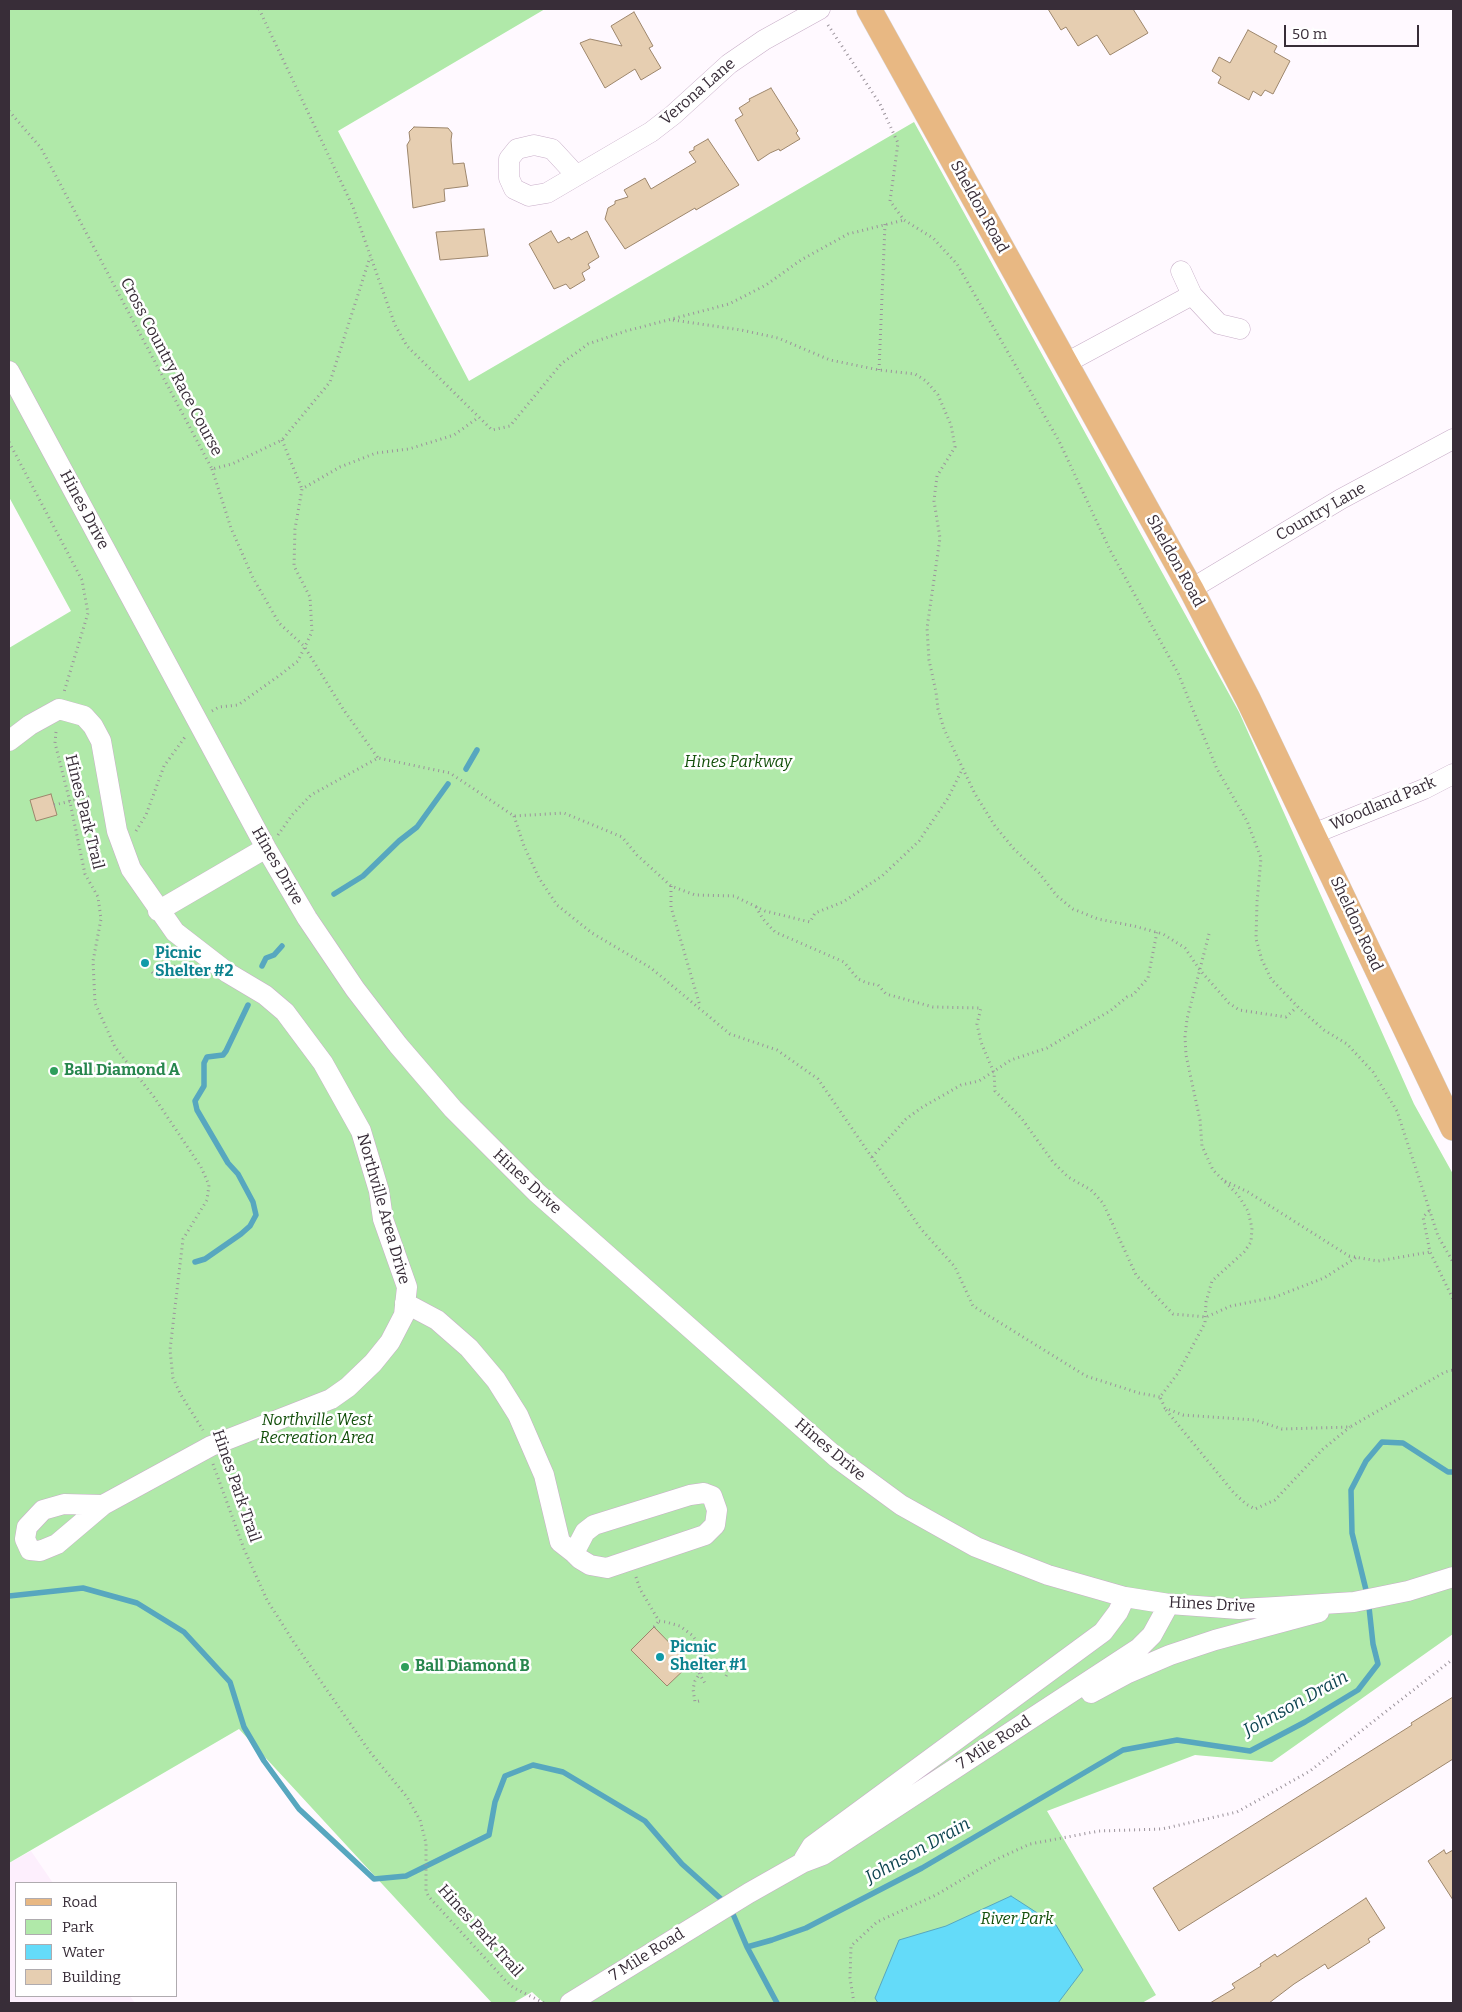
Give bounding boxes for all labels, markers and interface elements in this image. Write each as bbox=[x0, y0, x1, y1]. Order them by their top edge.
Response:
scale bar bbox=[1287, 15, 1422, 47]
text: 50 m bbox=[1292, 25, 1327, 43]
street label: Verona Lane bbox=[657, 54, 739, 130]
street label: Sheldon Road bbox=[946, 158, 1012, 256]
street label: Cross Country Race Course bbox=[116, 275, 226, 459]
street label: Hines Drive bbox=[55, 467, 113, 553]
street label: Country Lane bbox=[1273, 479, 1369, 545]
street label: Sheldon Road bbox=[1142, 512, 1208, 610]
street label: Hines Park Trail bbox=[60, 753, 108, 871]
park label: Hines Parkway bbox=[684, 753, 792, 773]
street label: Woodland Park bbox=[1327, 773, 1439, 835]
street label: Hines Drive bbox=[247, 824, 307, 908]
street label: Sheldon Road bbox=[1326, 873, 1386, 975]
place label: Picnic Shelter #2 bbox=[155, 944, 233, 982]
marker: Picnic Shelter #2 bbox=[139, 957, 151, 969]
place label: Ball Diamond A bbox=[64, 1061, 180, 1081]
marker: Ball Diamond A bbox=[48, 1065, 60, 1077]
street label: Northville Area Drive bbox=[352, 1131, 414, 1287]
street label: Hines Drive bbox=[489, 1145, 565, 1219]
park label: Northville West Recreation Area bbox=[260, 1411, 374, 1449]
street label: Hines Drive bbox=[791, 1415, 869, 1485]
street label: Hines Park Trail bbox=[208, 1427, 264, 1545]
street label: Hines Drive bbox=[1168, 1593, 1256, 1617]
place label: Picnic Shelter #1 bbox=[670, 1638, 746, 1676]
marker: Picnic Shelter #1 bbox=[654, 1651, 666, 1663]
place label: Ball Diamond B bbox=[415, 1657, 530, 1677]
marker: Ball Diamond B bbox=[399, 1661, 411, 1673]
water label: Johnson Drain bbox=[1240, 1666, 1352, 1742]
street label: 7 Mile Road bbox=[953, 1712, 1035, 1774]
water label: Johnson Drain bbox=[862, 1813, 974, 1889]
street label: Hines Park Trail bbox=[433, 1881, 527, 1981]
legend bbox=[15, 1882, 178, 1997]
text: Road bbox=[62, 1893, 97, 1911]
park label: River Park bbox=[980, 1910, 1054, 1930]
text: Park bbox=[62, 1918, 94, 1936]
street label: 7 Mile Road bbox=[606, 1924, 688, 1986]
text: Water bbox=[62, 1943, 104, 1961]
text: Building bbox=[62, 1968, 121, 1986]

